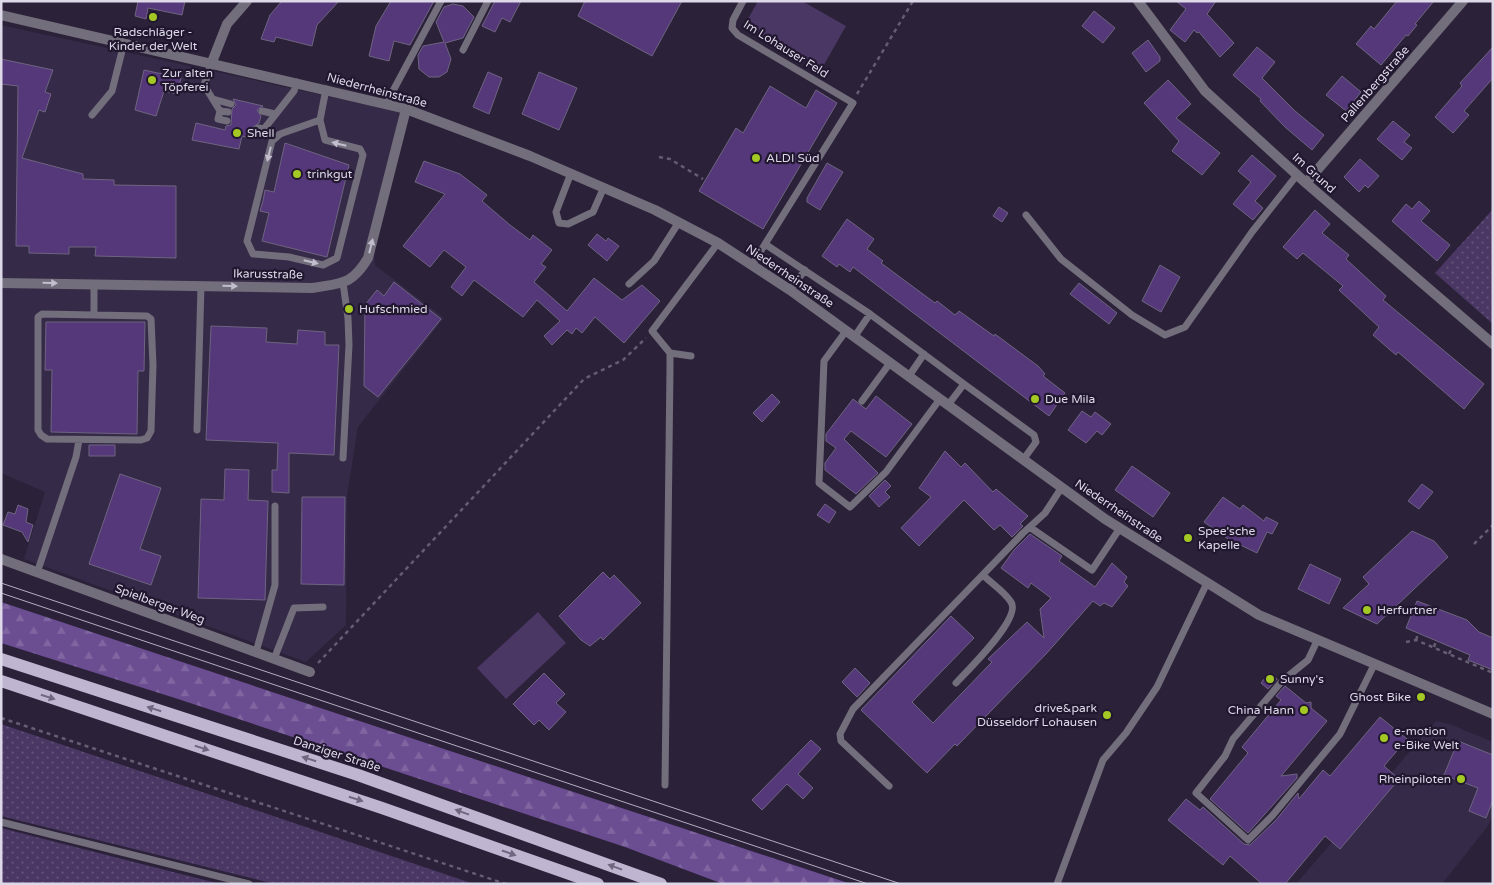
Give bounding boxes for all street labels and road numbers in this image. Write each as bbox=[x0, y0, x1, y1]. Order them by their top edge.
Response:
street label: Im Lohauser Feld bbox=[741, 17, 831, 81]
street label: Pallenbergstraße bbox=[1338, 43, 1412, 125]
street label: Niederrheinstraße bbox=[325, 70, 429, 110]
street label: Im Grund bbox=[1290, 150, 1338, 196]
street label: Niederrheinstraße bbox=[743, 241, 837, 311]
street label: Ikarusstraße bbox=[233, 266, 303, 282]
street label: Niederrheinstraße bbox=[1072, 476, 1166, 546]
street label: Spielberger Weg bbox=[113, 581, 207, 627]
street label: Danziger Straße bbox=[291, 733, 383, 775]

